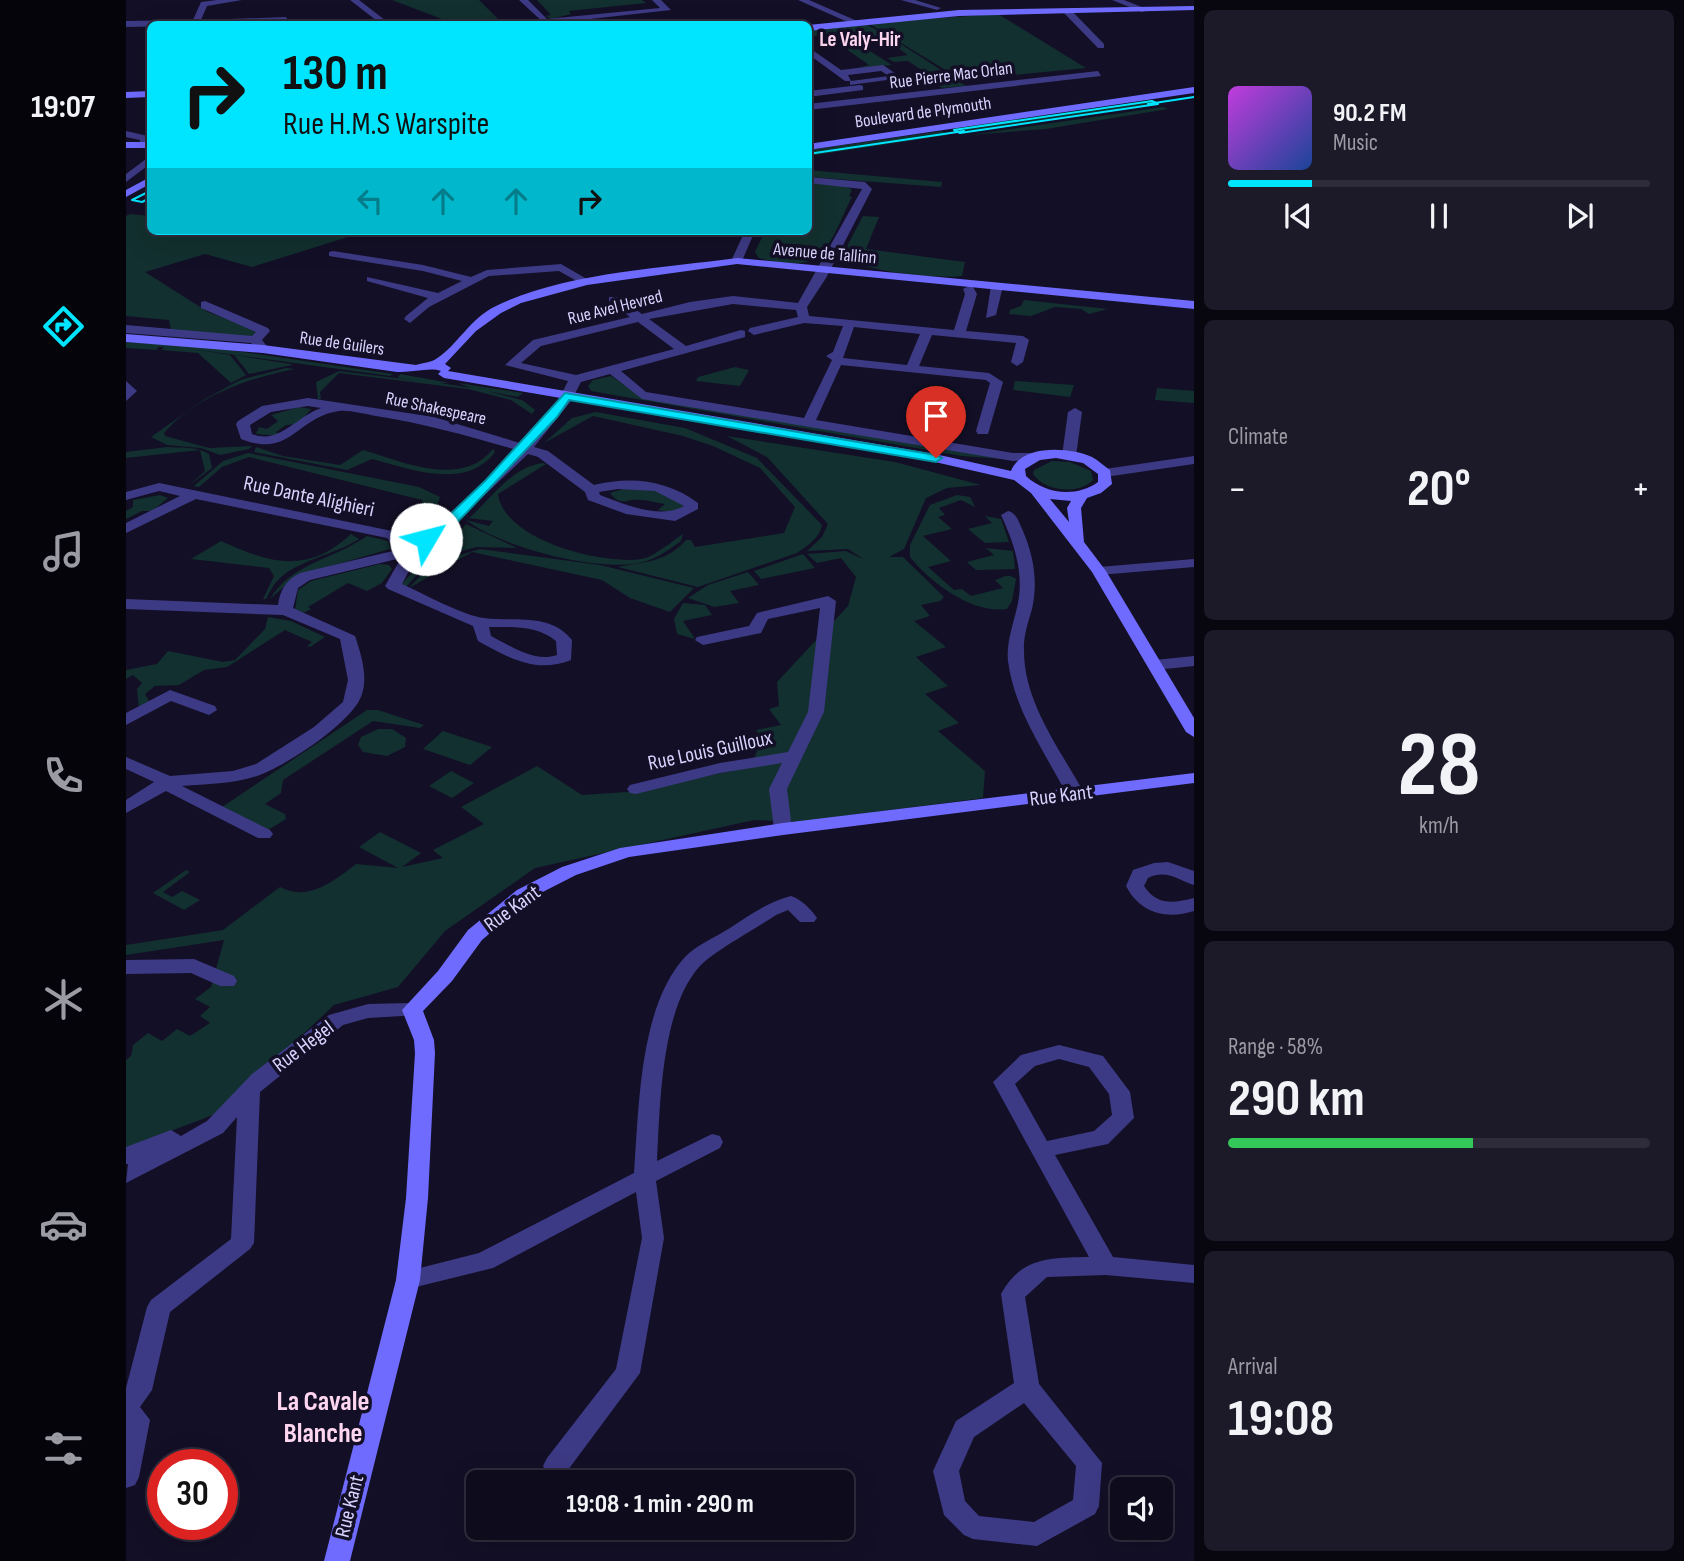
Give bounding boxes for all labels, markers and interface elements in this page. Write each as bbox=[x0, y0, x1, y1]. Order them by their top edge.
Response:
district label: Le Valy-Hir bbox=[819, 27, 901, 52]
text: 130 m bbox=[283, 45, 388, 104]
icon: right bbox=[168, 49, 259, 140]
street label: Rue Pierre Mac Orlan bbox=[888, 58, 1014, 93]
text: 19:07 bbox=[31, 88, 95, 127]
street label: Boulevard de Plymouth bbox=[853, 93, 993, 132]
text: 90.2 FM bbox=[1333, 98, 1406, 129]
text: Rue H.M.S Warspite bbox=[283, 105, 489, 144]
text: Music bbox=[1333, 129, 1378, 157]
icon: left bbox=[351, 182, 389, 220]
icon: ahead bbox=[424, 182, 462, 220]
icon: ahead bbox=[497, 182, 535, 220]
icon: right bbox=[570, 182, 608, 220]
icon: previous bbox=[1279, 197, 1317, 235]
icon: pause bbox=[1420, 197, 1458, 235]
icon: next bbox=[1561, 197, 1599, 235]
street label: Avenue de Tallinn bbox=[772, 238, 877, 268]
street label: Rue Avel Hevred bbox=[566, 286, 665, 329]
icon: directions bbox=[39, 302, 88, 351]
street label: Rue de Guilers bbox=[298, 327, 386, 360]
pin bbox=[906, 386, 966, 458]
street label: Rue Shakespeare bbox=[384, 388, 488, 429]
icon: arrive bbox=[917, 397, 955, 435]
text: Climate bbox=[1228, 423, 1288, 451]
text: 20° bbox=[1407, 458, 1471, 521]
text: − bbox=[1228, 467, 1247, 512]
text: + bbox=[1631, 467, 1650, 512]
street label: Rue Dante Alighieri bbox=[241, 470, 376, 523]
position arrow bbox=[389, 502, 463, 576]
icon: music bbox=[39, 527, 88, 576]
text: 28 bbox=[1398, 712, 1480, 821]
street label: Rue Louis Guilloux bbox=[646, 725, 775, 776]
icon: phone bbox=[39, 751, 88, 800]
street label: Rue Kant bbox=[1028, 779, 1094, 812]
text: km/h bbox=[1419, 812, 1459, 840]
street label: Rue Kant bbox=[479, 880, 545, 937]
icon: climate bbox=[39, 975, 88, 1024]
street label: Rue Hegel bbox=[268, 1015, 339, 1077]
text: Range · 58% bbox=[1228, 1033, 1323, 1061]
text: 290 km bbox=[1228, 1068, 1365, 1131]
icon: car bbox=[39, 1200, 88, 1249]
text: Arrival bbox=[1228, 1353, 1277, 1381]
district label: La Cavale Blanche bbox=[277, 1385, 369, 1450]
text: 19:08 bbox=[1228, 1388, 1334, 1451]
icon: filters bbox=[39, 1424, 88, 1473]
speed limit sign: 30 bbox=[147, 1449, 238, 1540]
street label: Rue Kant bbox=[330, 1472, 369, 1540]
map controls bbox=[1110, 1477, 1173, 1540]
button: sound bbox=[1110, 1477, 1173, 1540]
text: 19:08 · 1 min · 290 m bbox=[566, 1489, 754, 1520]

